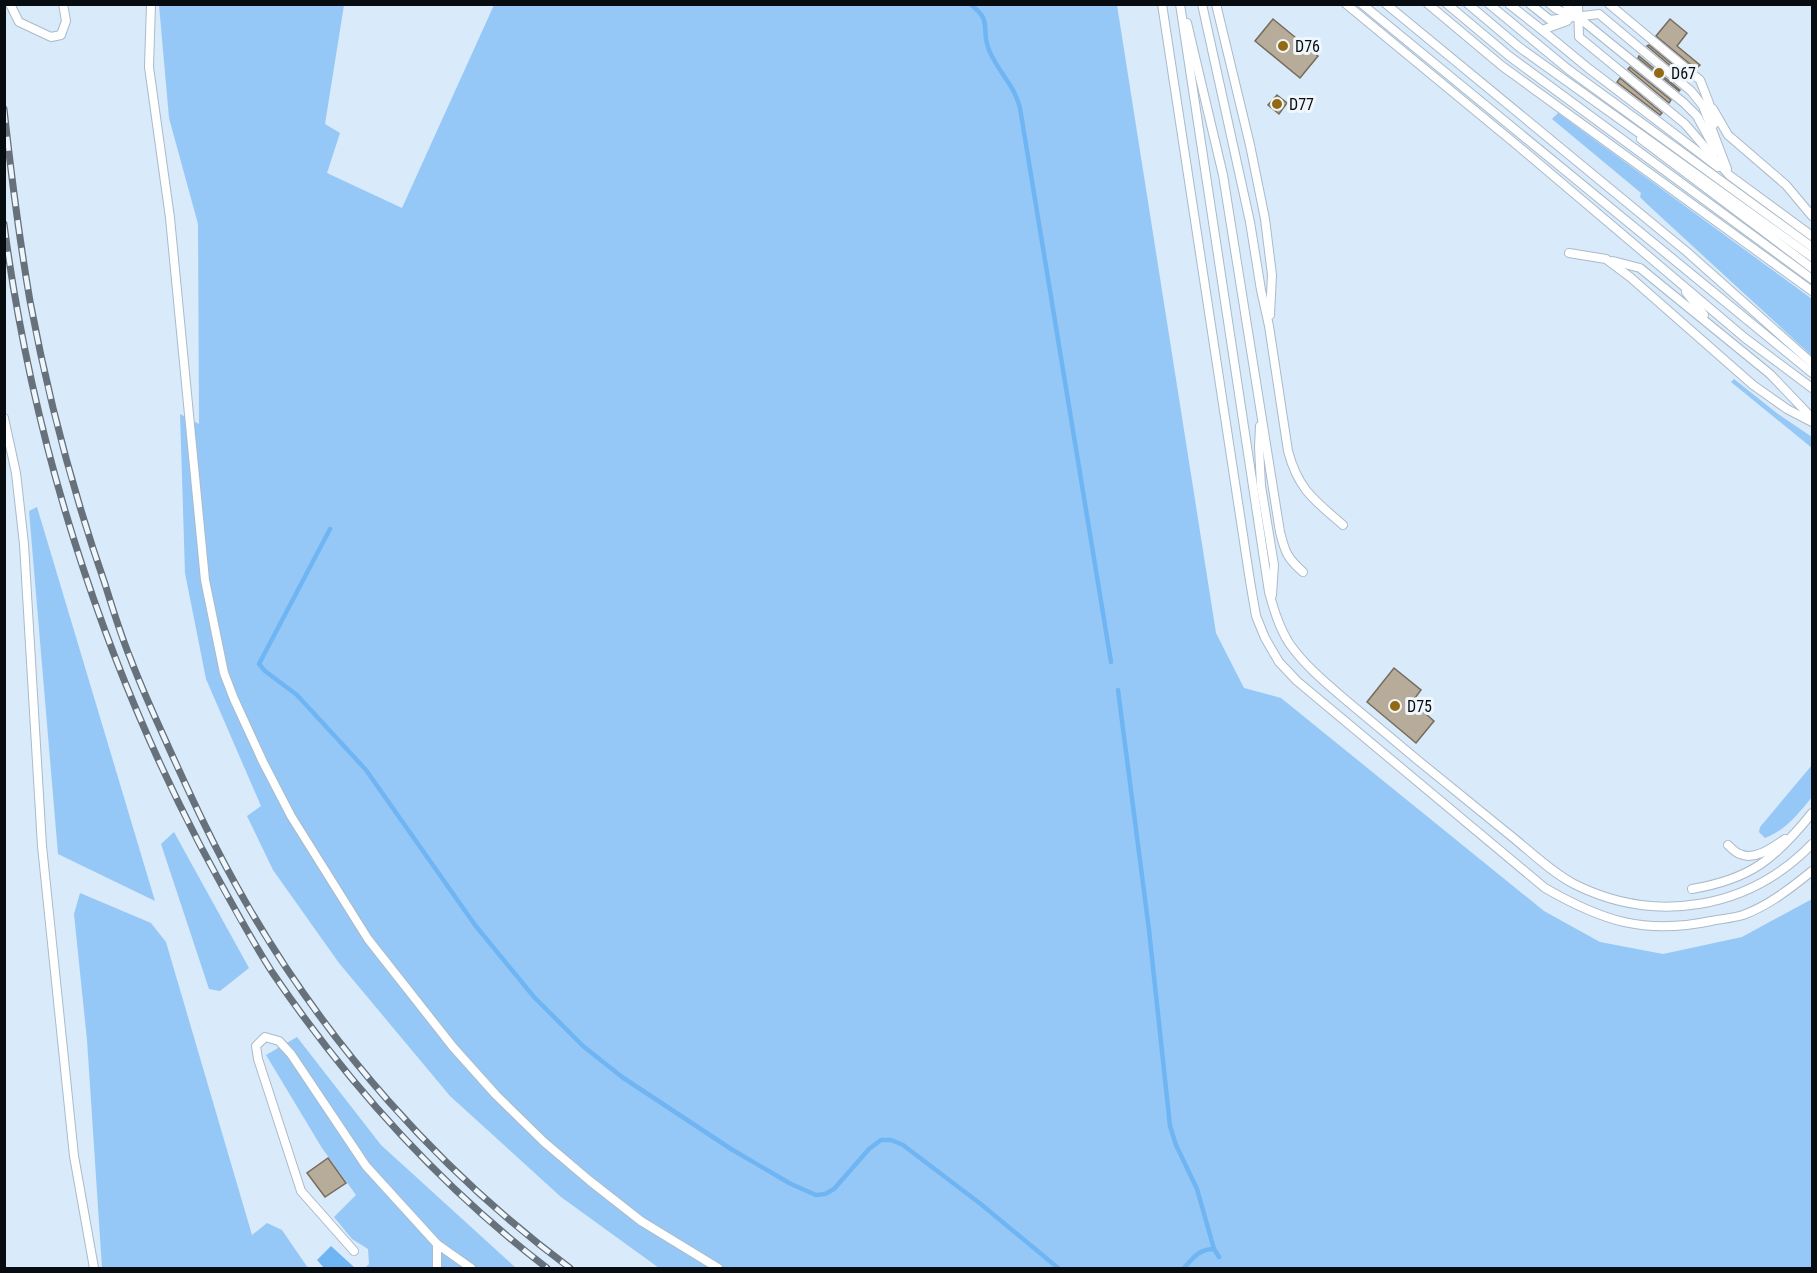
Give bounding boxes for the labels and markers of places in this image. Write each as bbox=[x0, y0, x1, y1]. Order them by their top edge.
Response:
place label: D76 bbox=[1295, 37, 1320, 56]
marker: D76 bbox=[1276, 39, 1290, 53]
place label: D67 bbox=[1671, 64, 1696, 83]
marker: D67 bbox=[1652, 66, 1666, 80]
place label: D77 bbox=[1289, 95, 1314, 114]
marker: D77 bbox=[1270, 97, 1284, 111]
place label: D75 bbox=[1407, 697, 1432, 716]
marker: D75 bbox=[1388, 699, 1402, 713]

